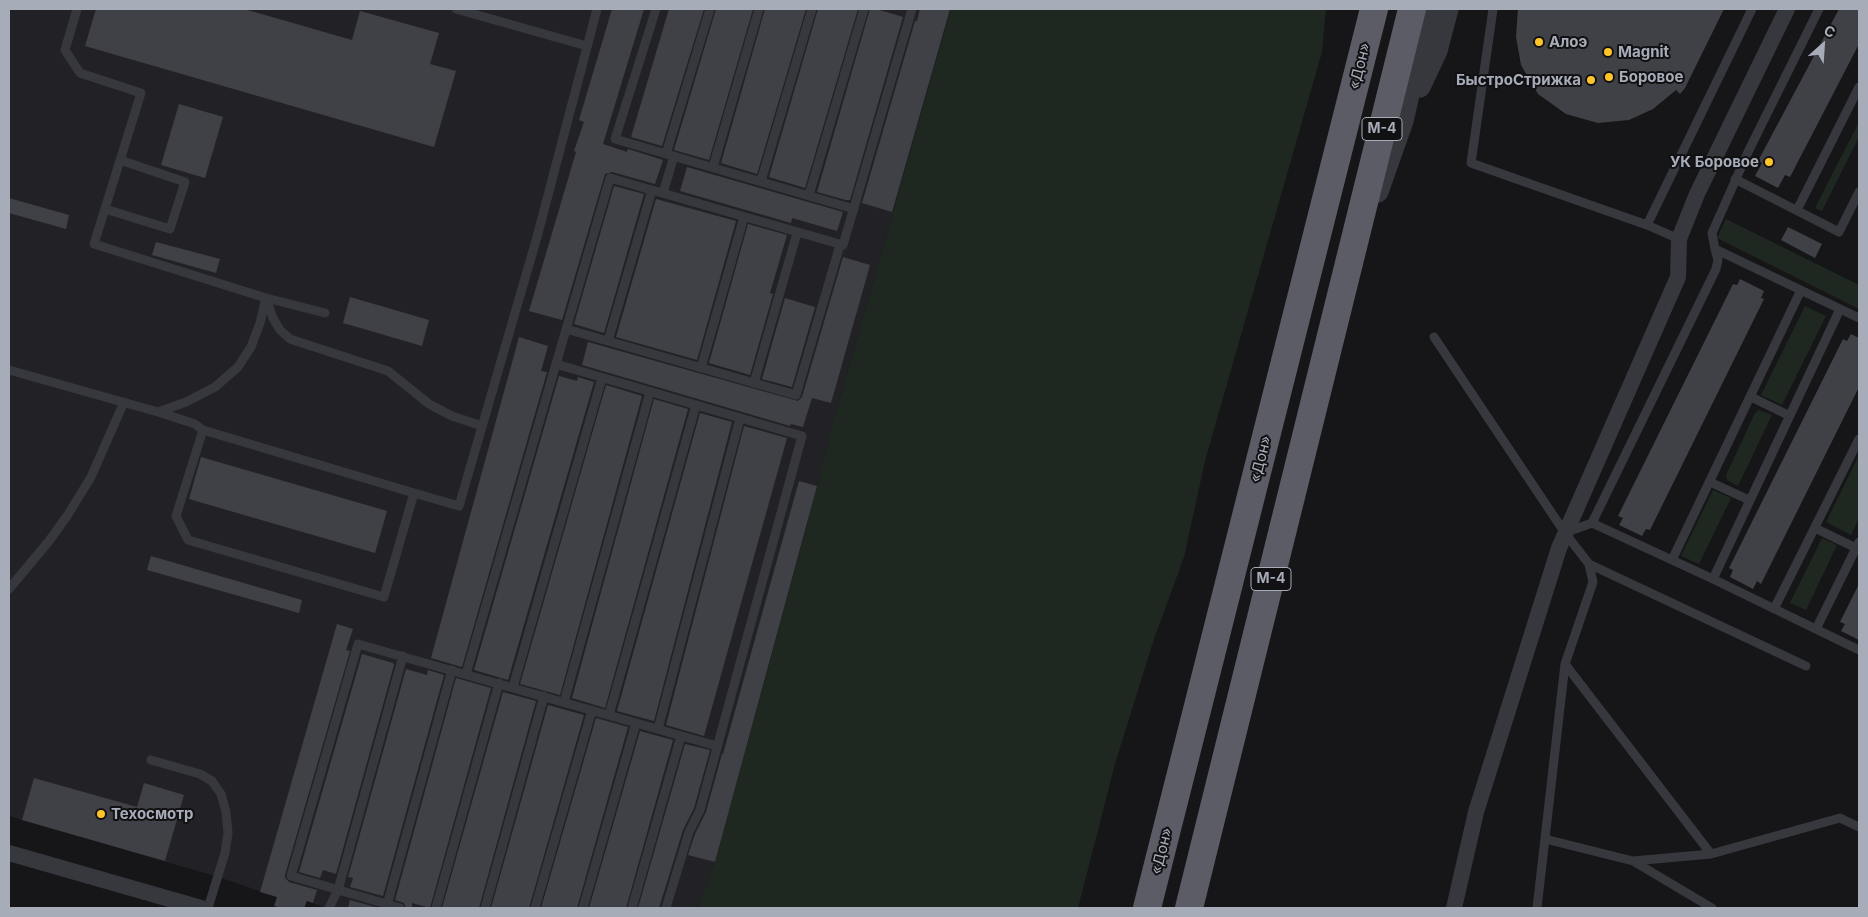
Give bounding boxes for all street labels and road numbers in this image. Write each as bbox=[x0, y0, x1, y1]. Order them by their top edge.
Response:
street label: «Дон» bbox=[1346, 41, 1374, 91]
road number: М-4 bbox=[1362, 118, 1402, 140]
street label: «Дон» bbox=[1247, 434, 1275, 484]
road number: М-4 bbox=[1251, 568, 1291, 590]
street label: «Дон» bbox=[1148, 826, 1176, 876]

